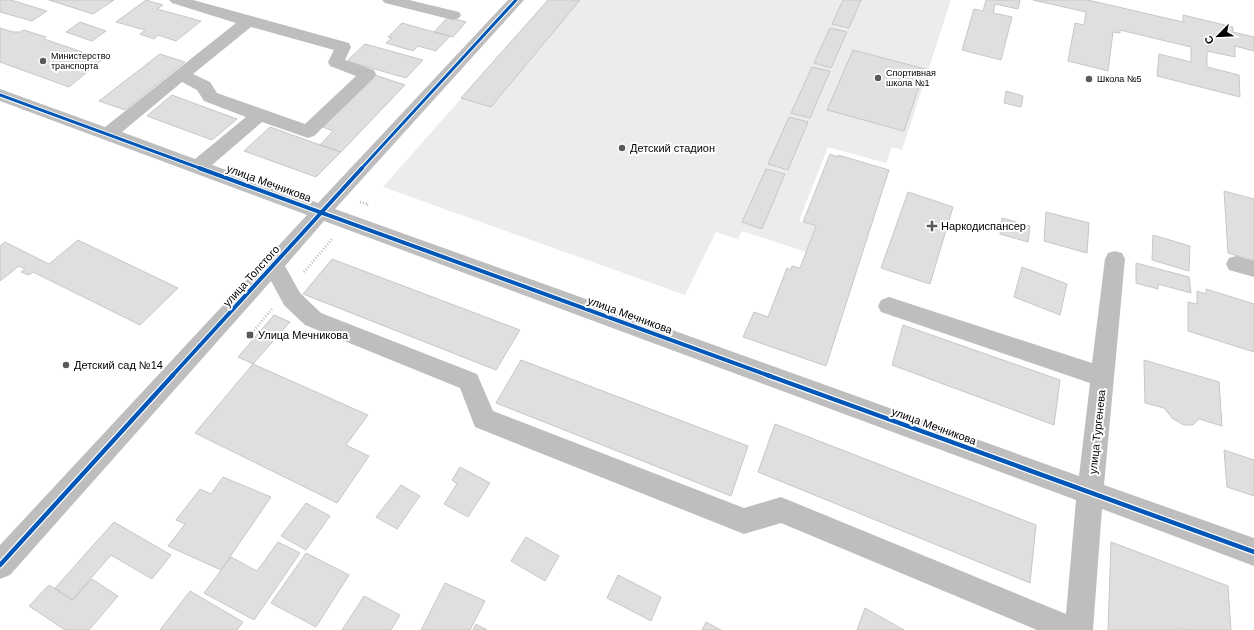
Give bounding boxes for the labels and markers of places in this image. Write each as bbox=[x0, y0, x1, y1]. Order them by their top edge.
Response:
place label: Министерство транспорта bbox=[51, 51, 110, 71]
marker: Министерство транспорта bbox=[38, 56, 48, 66]
place label: Спортивная школа №1 bbox=[886, 68, 936, 88]
marker: Спортивная школа №1 bbox=[873, 73, 883, 83]
marker: Школа №5 bbox=[1084, 74, 1094, 84]
place label: Школа №5 bbox=[1097, 74, 1142, 84]
place label: Детский стадион bbox=[630, 142, 715, 154]
marker: Детский стадион bbox=[617, 143, 627, 153]
marker: Наркодиспансер bbox=[926, 220, 938, 232]
place label: Наркодиспансер bbox=[941, 220, 1026, 232]
place label: Улица Мечникова bbox=[258, 329, 349, 341]
marker: Улица Мечникова bbox=[245, 330, 255, 340]
place label: Детский сад №14 bbox=[74, 359, 163, 371]
marker: Детский сад №14 bbox=[61, 360, 71, 370]

